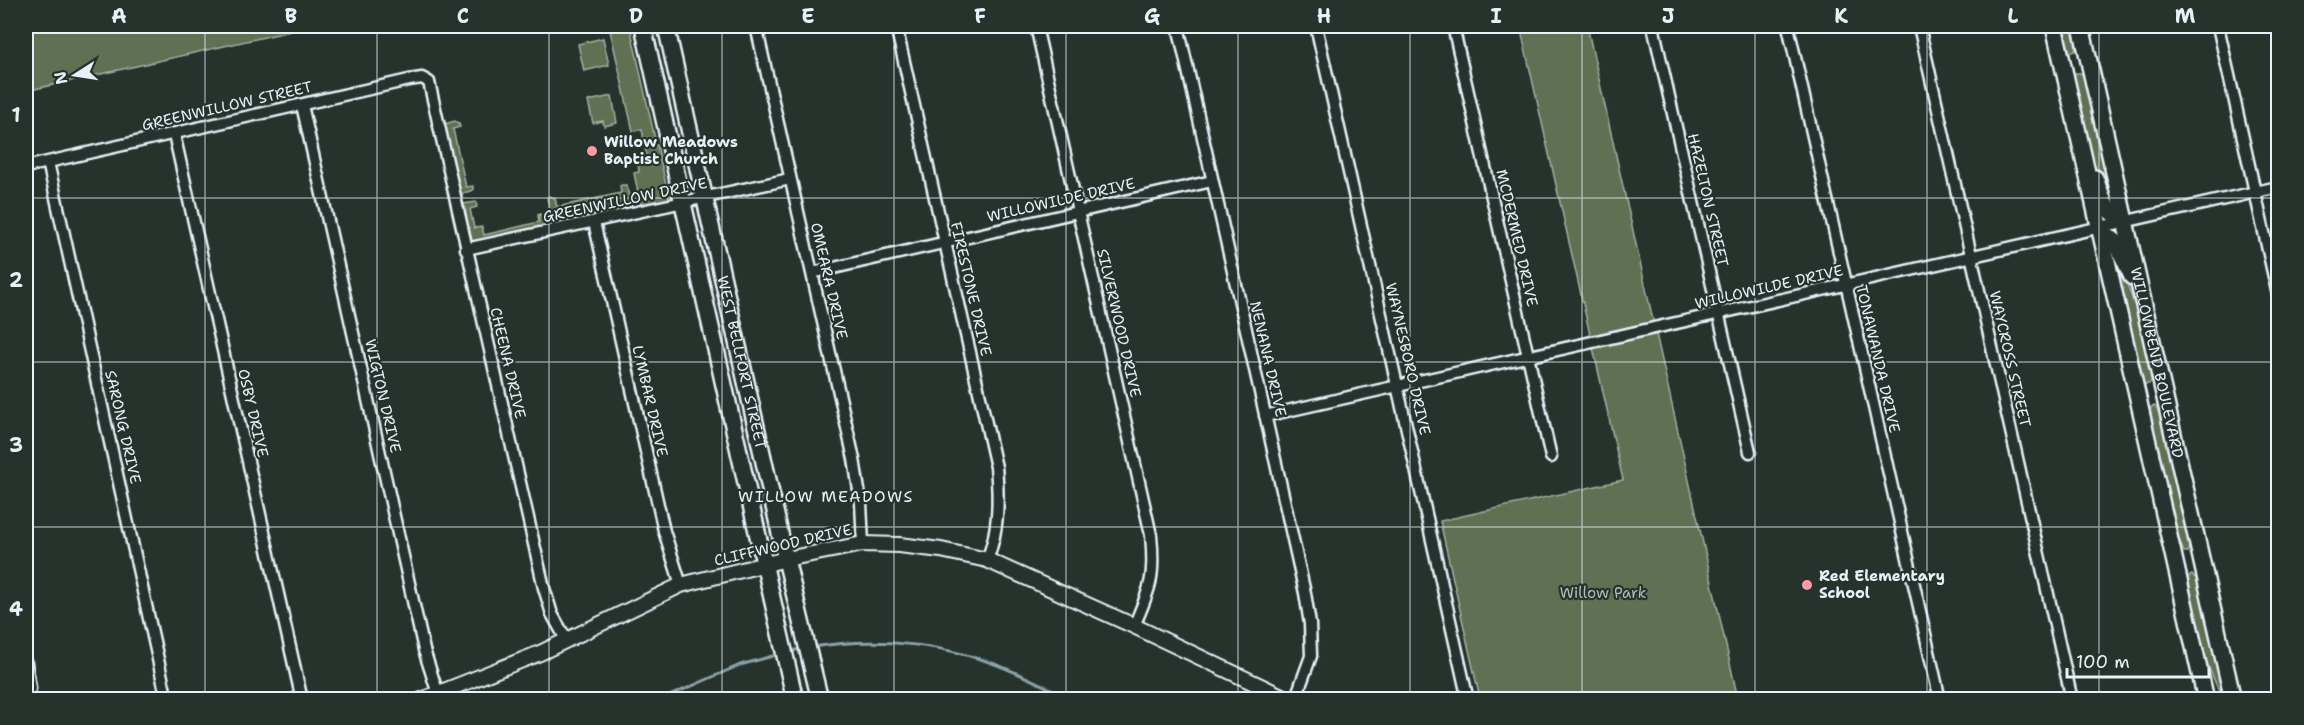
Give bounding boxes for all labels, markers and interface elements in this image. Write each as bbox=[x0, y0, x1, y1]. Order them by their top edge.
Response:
text: A bbox=[111, 3, 127, 29]
text: B bbox=[285, 3, 297, 29]
text: C bbox=[457, 3, 469, 29]
text: D bbox=[629, 3, 643, 29]
text: E bbox=[801, 3, 815, 29]
text: F bbox=[974, 3, 986, 29]
text: G bbox=[1144, 3, 1160, 29]
text: H bbox=[1317, 3, 1331, 29]
text: I bbox=[1490, 3, 1502, 29]
text: J bbox=[1662, 3, 1675, 29]
text: K bbox=[1834, 3, 1848, 29]
text: L bbox=[2008, 3, 2019, 29]
text: M bbox=[2175, 3, 2196, 29]
north arrow bbox=[45, 45, 105, 105]
text: N bbox=[49, 70, 72, 86]
street label: GREENWILLOW STREET bbox=[140, 77, 314, 135]
text: 1 bbox=[11, 102, 21, 128]
street label: HAZELTON STREET bbox=[1683, 131, 1733, 269]
place label: Willow Meadows Baptist Church bbox=[604, 132, 738, 169]
marker: Willow Meadows Baptist Church bbox=[585, 144, 599, 158]
street label: MCDERMED DRIVE bbox=[1491, 167, 1543, 309]
street label: GREENWILLOW DRIVE bbox=[541, 173, 709, 227]
street label: WILLOWILDE DRIVE bbox=[985, 173, 1137, 227]
street label: FIRESTONE DRIVE bbox=[946, 220, 996, 358]
street label: OMEARA DRIVE bbox=[806, 221, 852, 341]
street label: SILVERWOOD DRIVE bbox=[1092, 247, 1146, 399]
street label: WILLOWILDE DRIVE bbox=[1693, 260, 1845, 314]
street label: WILLOWBEND BOULEVARD bbox=[2126, 265, 2188, 460]
text: 2 bbox=[9, 267, 23, 293]
street label: WEST BELLFORT STREET bbox=[712, 274, 771, 451]
street label: WAYNESBORO DRIVE bbox=[1381, 281, 1435, 437]
street label: TONAWANDA DRIVE bbox=[1851, 283, 1905, 435]
street label: WAYCROSS STREET bbox=[1985, 289, 2035, 429]
street label: NENANA DRIVE bbox=[1245, 299, 1291, 419]
street label: CHEENA DRIVE bbox=[485, 305, 531, 421]
street label: WIGTON DRIVE bbox=[360, 337, 406, 455]
street label: LYMBAR DRIVE bbox=[627, 343, 673, 459]
street label: OSBY DRIVE bbox=[233, 367, 273, 459]
street label: SARONG DRIVE bbox=[100, 368, 146, 486]
text: 3 bbox=[9, 432, 23, 458]
district label: WILLOW MEADOWS bbox=[738, 486, 914, 507]
street label: CLIFFWOOD DRIVE bbox=[712, 519, 854, 571]
place label: Red Elementary School bbox=[1819, 566, 1945, 603]
marker: Red Elementary School bbox=[1800, 578, 1814, 592]
park label: Willow Park bbox=[1560, 583, 1646, 603]
text: 4 bbox=[9, 596, 23, 622]
scale bar bbox=[2067, 641, 2210, 679]
text: 100 m bbox=[2076, 650, 2130, 674]

